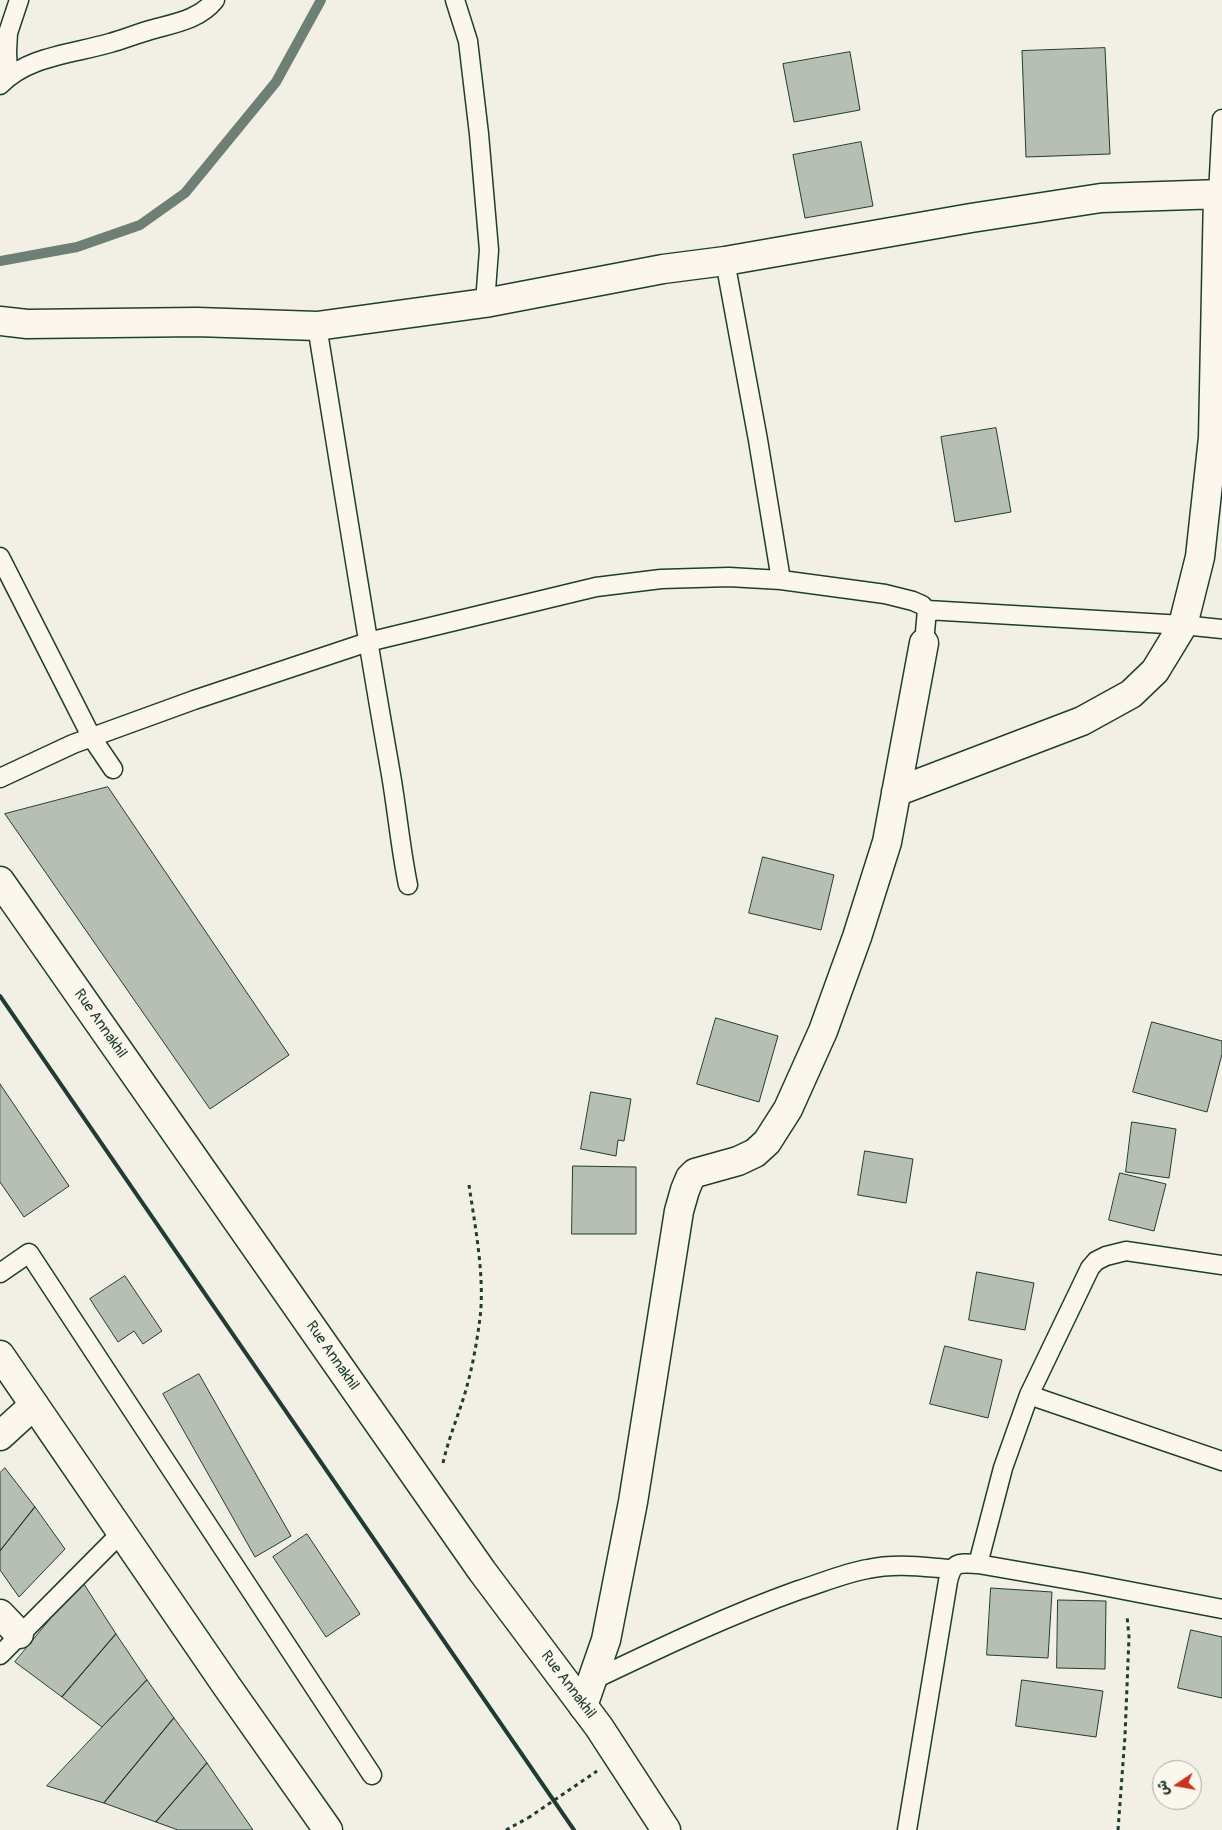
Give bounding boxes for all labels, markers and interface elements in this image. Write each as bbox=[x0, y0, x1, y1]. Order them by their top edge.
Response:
street label: Rue Annakhil bbox=[70, 986, 130, 1062]
street label: Rue Annakhil bbox=[302, 1318, 362, 1394]
street label: Rue Annakhil bbox=[537, 1648, 599, 1722]
north arrow bbox=[1152, 1760, 1202, 1810]
text: ش bbox=[1153, 1779, 1173, 1797]

